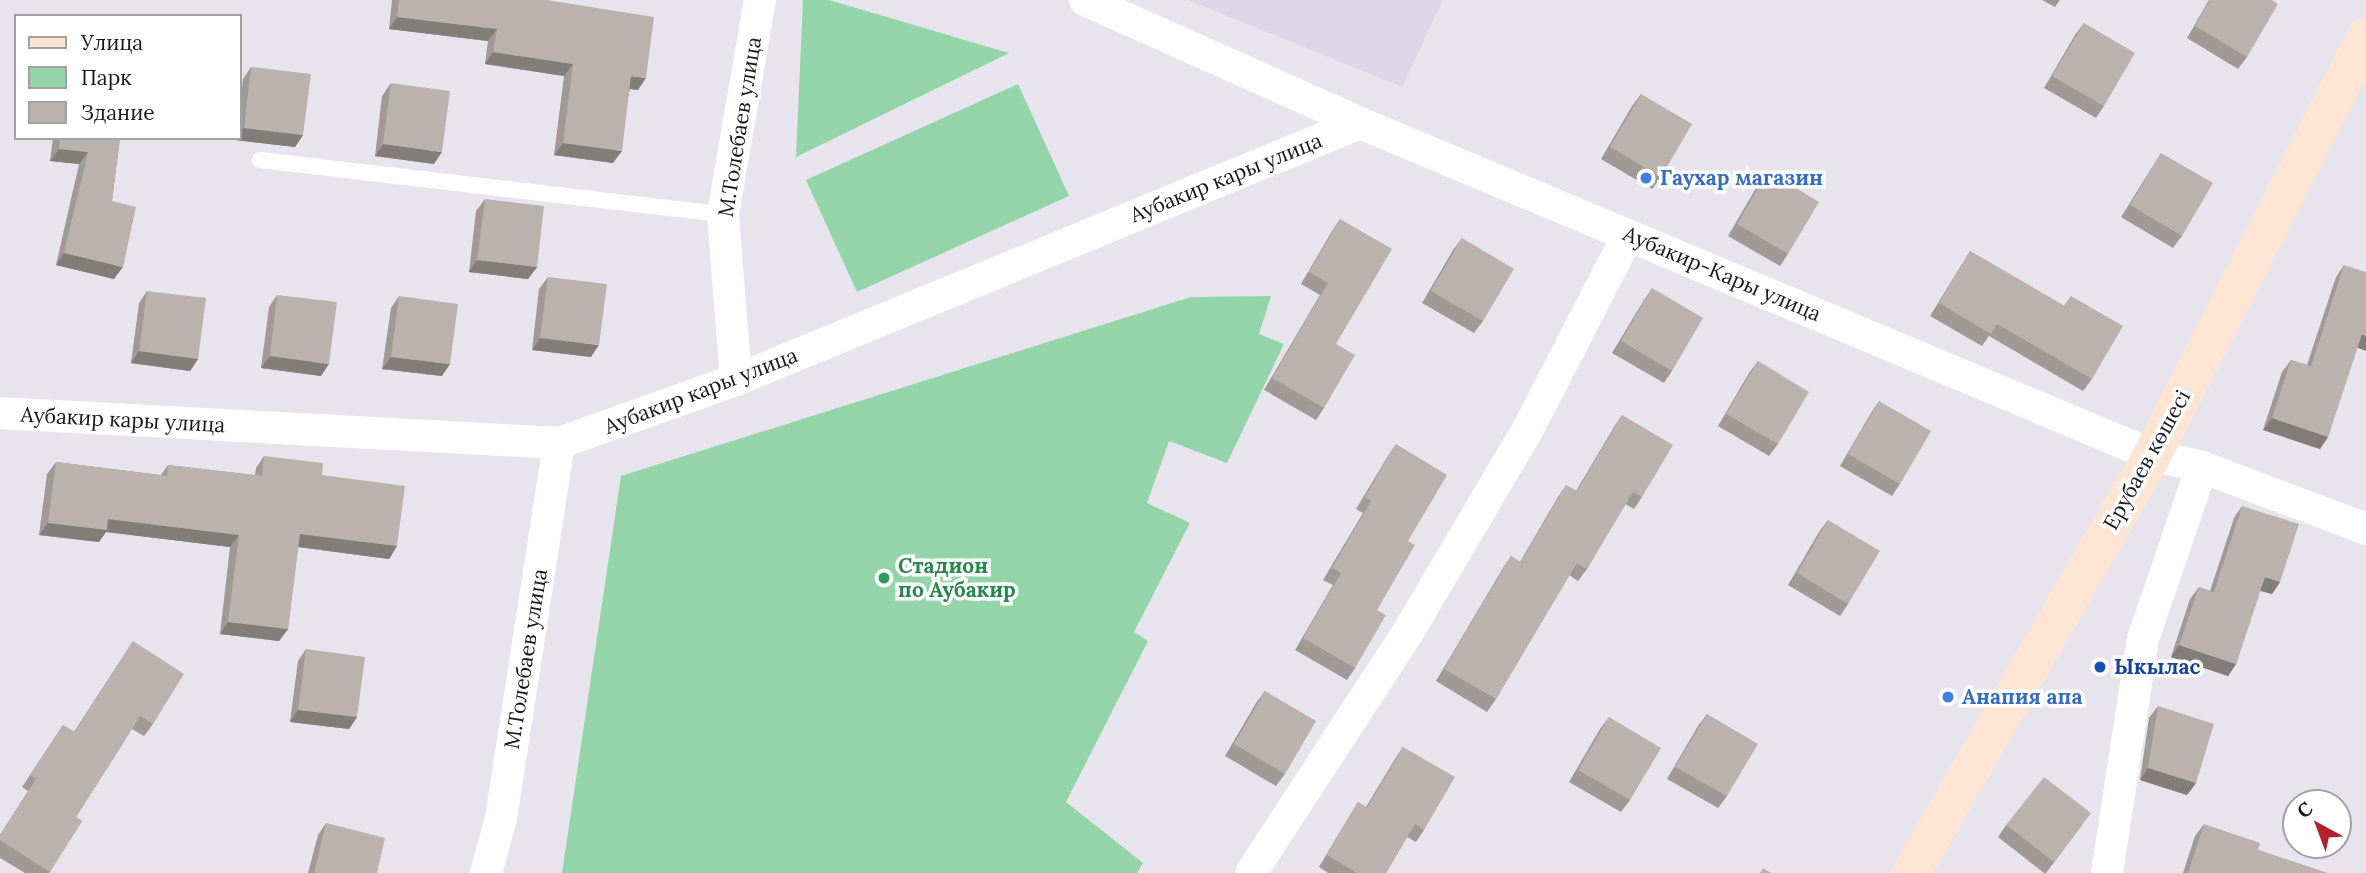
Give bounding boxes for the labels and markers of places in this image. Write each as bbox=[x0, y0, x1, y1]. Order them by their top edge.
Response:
place label: Гаухар магазин bbox=[1660, 165, 1823, 191]
marker: Гаухар магазин bbox=[1638, 170, 1654, 186]
place label: Стадион по Аубакир bbox=[898, 553, 1016, 603]
marker: Стадион по Аубакир bbox=[876, 570, 892, 586]
place label: Ыкылас bbox=[2114, 654, 2200, 680]
marker: Ыкылас bbox=[2092, 659, 2108, 675]
place label: Анапия апа bbox=[1962, 684, 2082, 710]
marker: Анапия апа bbox=[1940, 689, 1956, 705]

